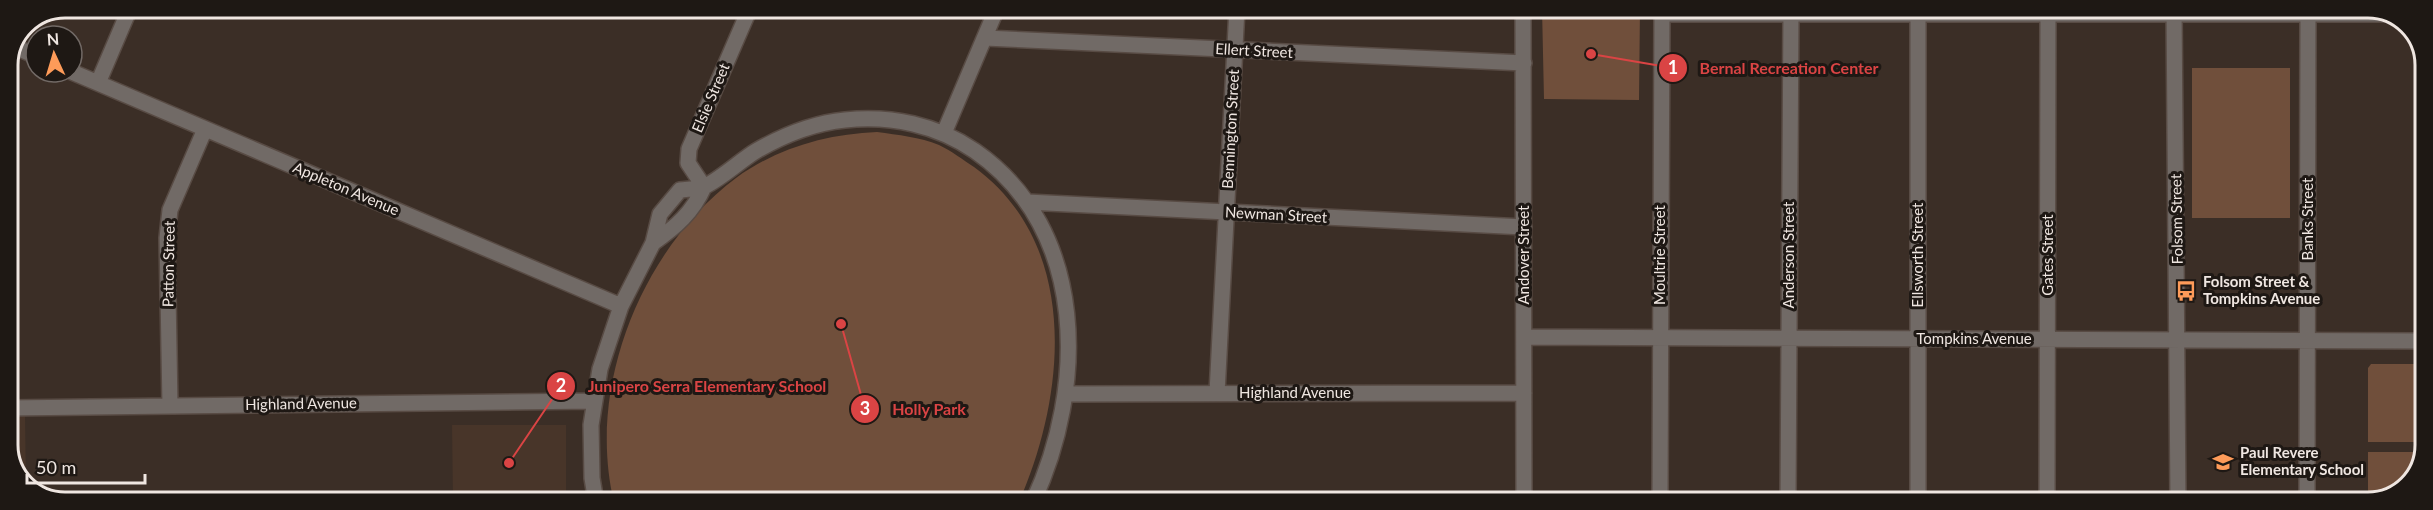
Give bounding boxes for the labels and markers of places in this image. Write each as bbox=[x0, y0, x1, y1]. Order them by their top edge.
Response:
callout: Bernal Recreation Center bbox=[1658, 51, 1891, 85]
place label: Folsom Street & Tompkins Avenue bbox=[2203, 272, 2320, 307]
bus stop icon: Folsom Street & Tompkins Avenue bbox=[2174, 279, 2198, 303]
callout: Junipero Serra Elementary School bbox=[546, 369, 839, 403]
callout: Holly Park bbox=[850, 392, 978, 426]
place label: Paul Revere Elementary School bbox=[2240, 443, 2364, 478]
school or university icon: Paul Revere Elementary School bbox=[2211, 450, 2235, 474]

